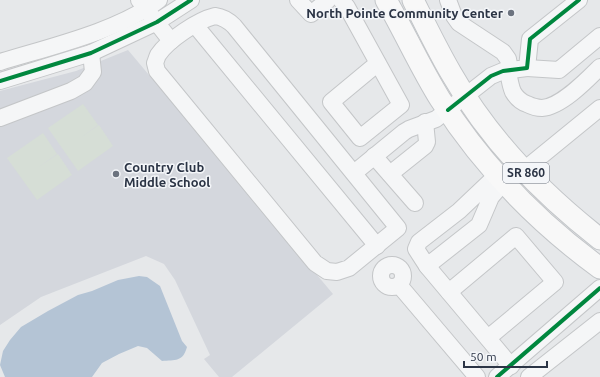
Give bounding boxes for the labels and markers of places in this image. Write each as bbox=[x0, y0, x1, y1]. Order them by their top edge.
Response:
place label: North Pointe Community Center bbox=[306, 6, 504, 20]
marker: North Pointe Community Center bbox=[506, 8, 516, 18]
place label: Country Club Middle School bbox=[124, 160, 210, 189]
marker: Country Club Middle School bbox=[111, 169, 121, 179]

